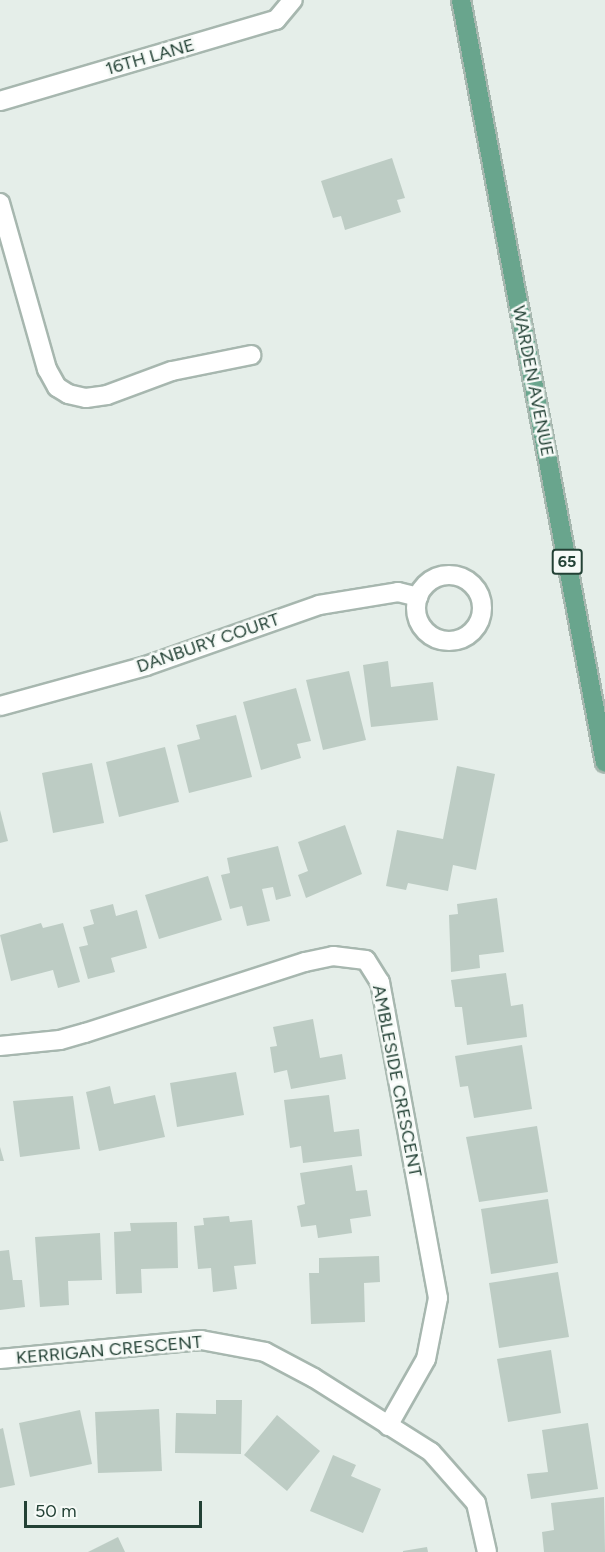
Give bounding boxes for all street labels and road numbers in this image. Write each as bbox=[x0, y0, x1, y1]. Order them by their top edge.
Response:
street label: 16TH LANE bbox=[103, 34, 197, 80]
street label: WARDEN AVENUE bbox=[508, 304, 558, 458]
road number: 65 bbox=[550, 549, 584, 575]
street label: DANBURY COURT bbox=[134, 608, 282, 678]
street label: AMBLESIDE CRESCENT bbox=[368, 983, 426, 1179]
street label: KERRIGAN CRESCENT bbox=[15, 1331, 203, 1369]

